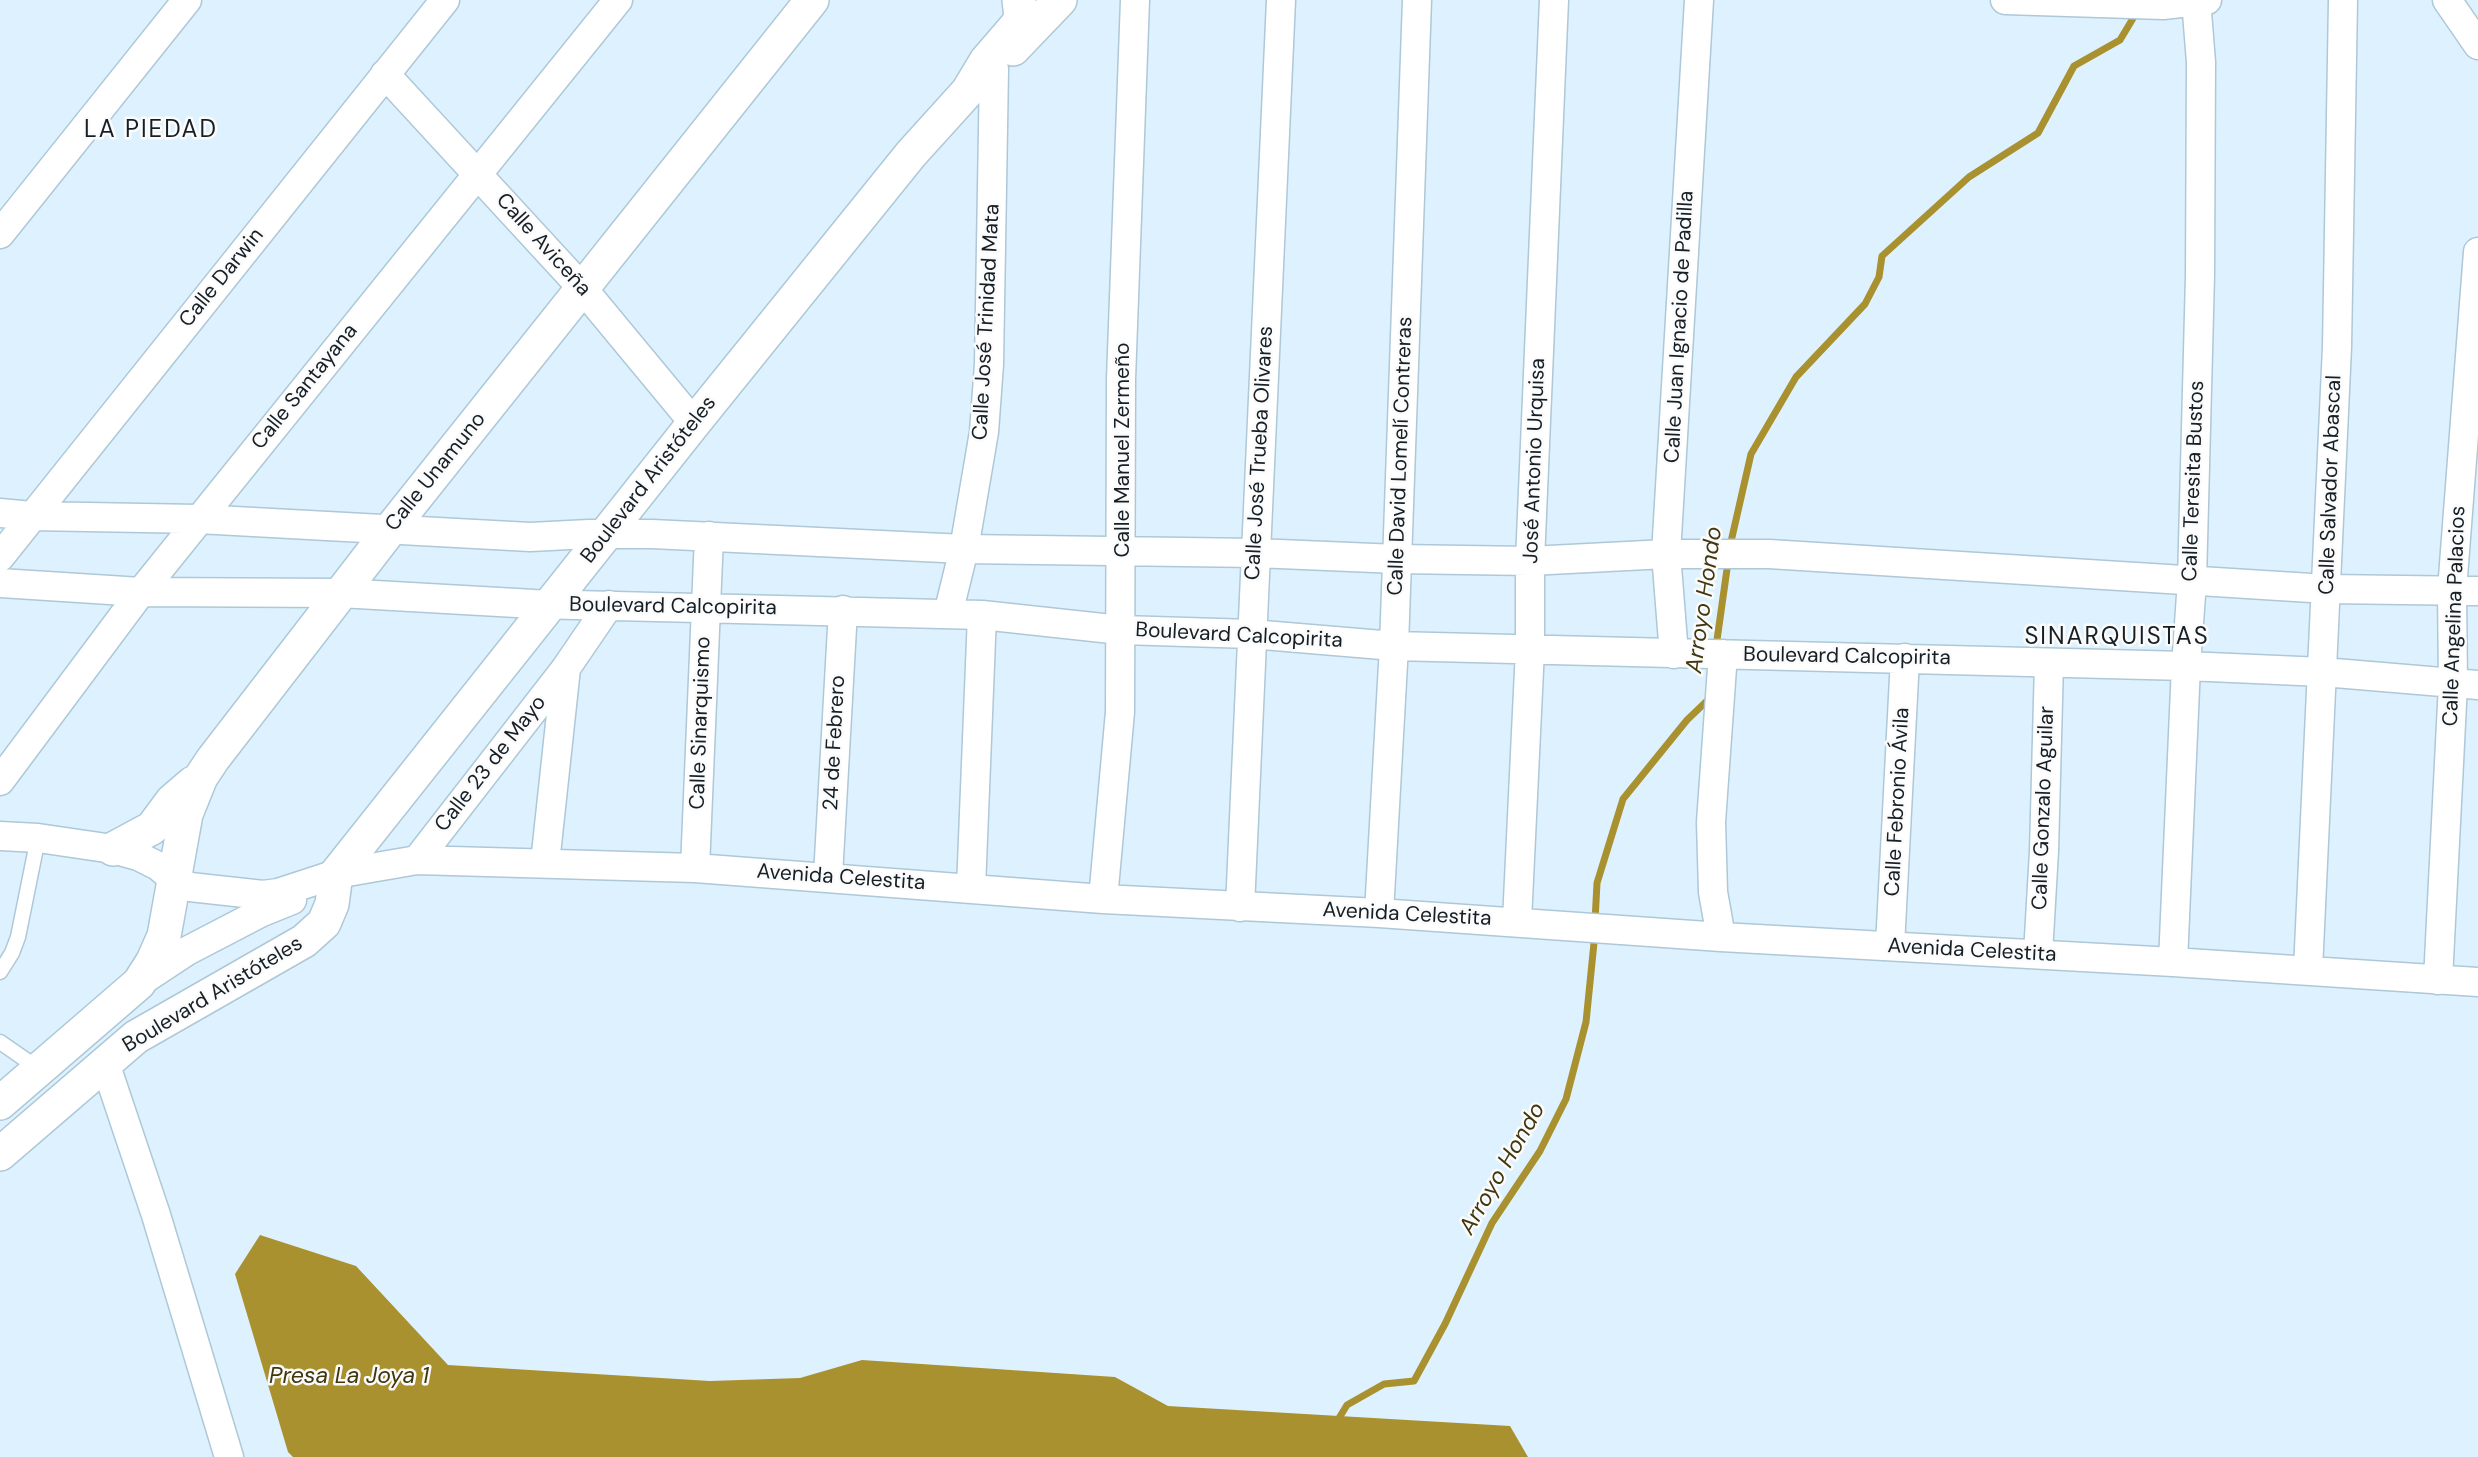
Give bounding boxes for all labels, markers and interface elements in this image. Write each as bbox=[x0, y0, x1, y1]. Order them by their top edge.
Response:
district label: LA PIEDAD bbox=[85, 117, 217, 145]
street label: Calle Aviceña bbox=[490, 188, 596, 302]
street label: Calle Juan Ignacio de Padilla bbox=[1660, 190, 1700, 464]
street label: Calle José Trinidad Mata bbox=[968, 203, 1006, 441]
street label: Calle Darwin bbox=[174, 223, 270, 333]
street label: Calle David Lomelí Contreras bbox=[1384, 316, 1418, 596]
street label: Calle Santayana bbox=[247, 319, 363, 455]
street label: Calle José Trueba Olivares bbox=[1241, 325, 1279, 581]
street label: Calle Manuel Zermeño bbox=[1110, 343, 1136, 557]
street label: José Antonio Urquisa bbox=[1519, 358, 1551, 564]
street label: Calle Salvador Abascal bbox=[2315, 375, 2347, 595]
street label: Calle Teresita Bustos bbox=[2178, 380, 2210, 582]
street label: Boulevard Aristóteles bbox=[576, 391, 722, 569]
street label: Calle Unamuno bbox=[380, 407, 492, 537]
street label: Calle Angelina Palacios bbox=[2439, 505, 2471, 727]
water label: Arroyo Hondo bbox=[1681, 525, 1729, 675]
street label: Boulevard Calcopirita bbox=[569, 593, 777, 621]
street label: Boulevard Calcopirita bbox=[1135, 618, 1343, 654]
district label: SINARQUISTAS bbox=[2026, 624, 2208, 652]
street label: Calle Sinarquismo bbox=[685, 636, 717, 810]
street label: Boulevard Calcopirita bbox=[1743, 643, 1951, 671]
street label: 24 de Febrero bbox=[819, 675, 851, 811]
street label: Calle 23 de Mayo bbox=[430, 691, 552, 837]
street label: Calle Gonzalo Aguilar bbox=[2028, 706, 2060, 910]
street label: Calle Febronio Ávila bbox=[1880, 707, 1916, 897]
street label: Avenida Celestita bbox=[756, 860, 926, 896]
street label: Avenida Celestita bbox=[1322, 898, 1492, 932]
street label: Boulevard Aristóteles bbox=[119, 931, 307, 1059]
street label: Avenida Celestita bbox=[1887, 934, 2057, 968]
water label: Arroyo Hondo bbox=[1454, 1098, 1552, 1240]
water label: Presa La Joya 1 bbox=[269, 1363, 429, 1391]

